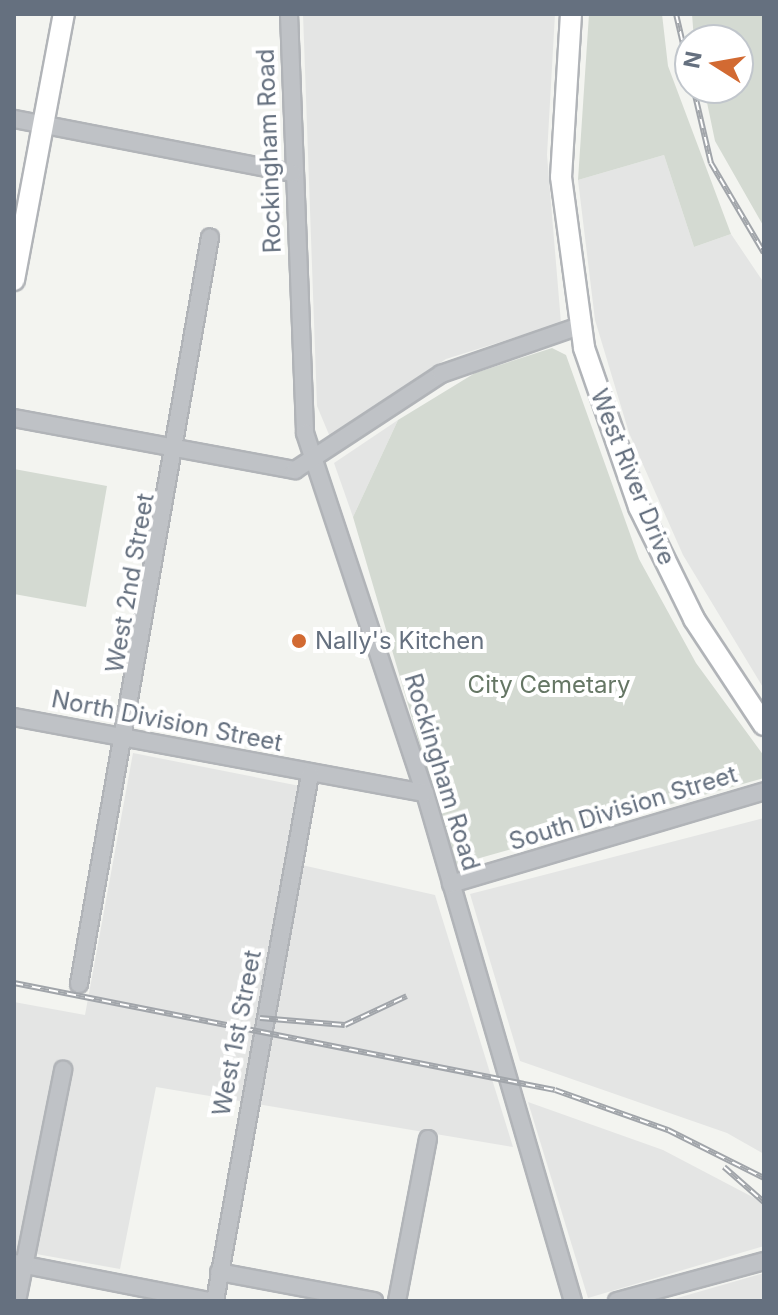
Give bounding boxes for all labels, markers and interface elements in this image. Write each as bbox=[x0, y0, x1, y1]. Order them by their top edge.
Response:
north arrow bbox=[674, 24, 754, 104]
street label: Rockingham Road bbox=[251, 48, 287, 254]
text: N bbox=[678, 49, 707, 71]
street label: West River Drive bbox=[585, 385, 681, 569]
street label: West 2nd Street bbox=[100, 491, 160, 675]
place label: Nally's Kitchen bbox=[315, 627, 484, 655]
marker: Nally's Kitchen bbox=[290, 632, 308, 650]
street label: Rockingham Road bbox=[398, 670, 486, 874]
park label: City Cemetary bbox=[468, 671, 630, 699]
street label: North Division Street bbox=[49, 684, 285, 758]
street label: South Division Street bbox=[506, 760, 740, 856]
street label: West 1st Street bbox=[207, 948, 267, 1118]

